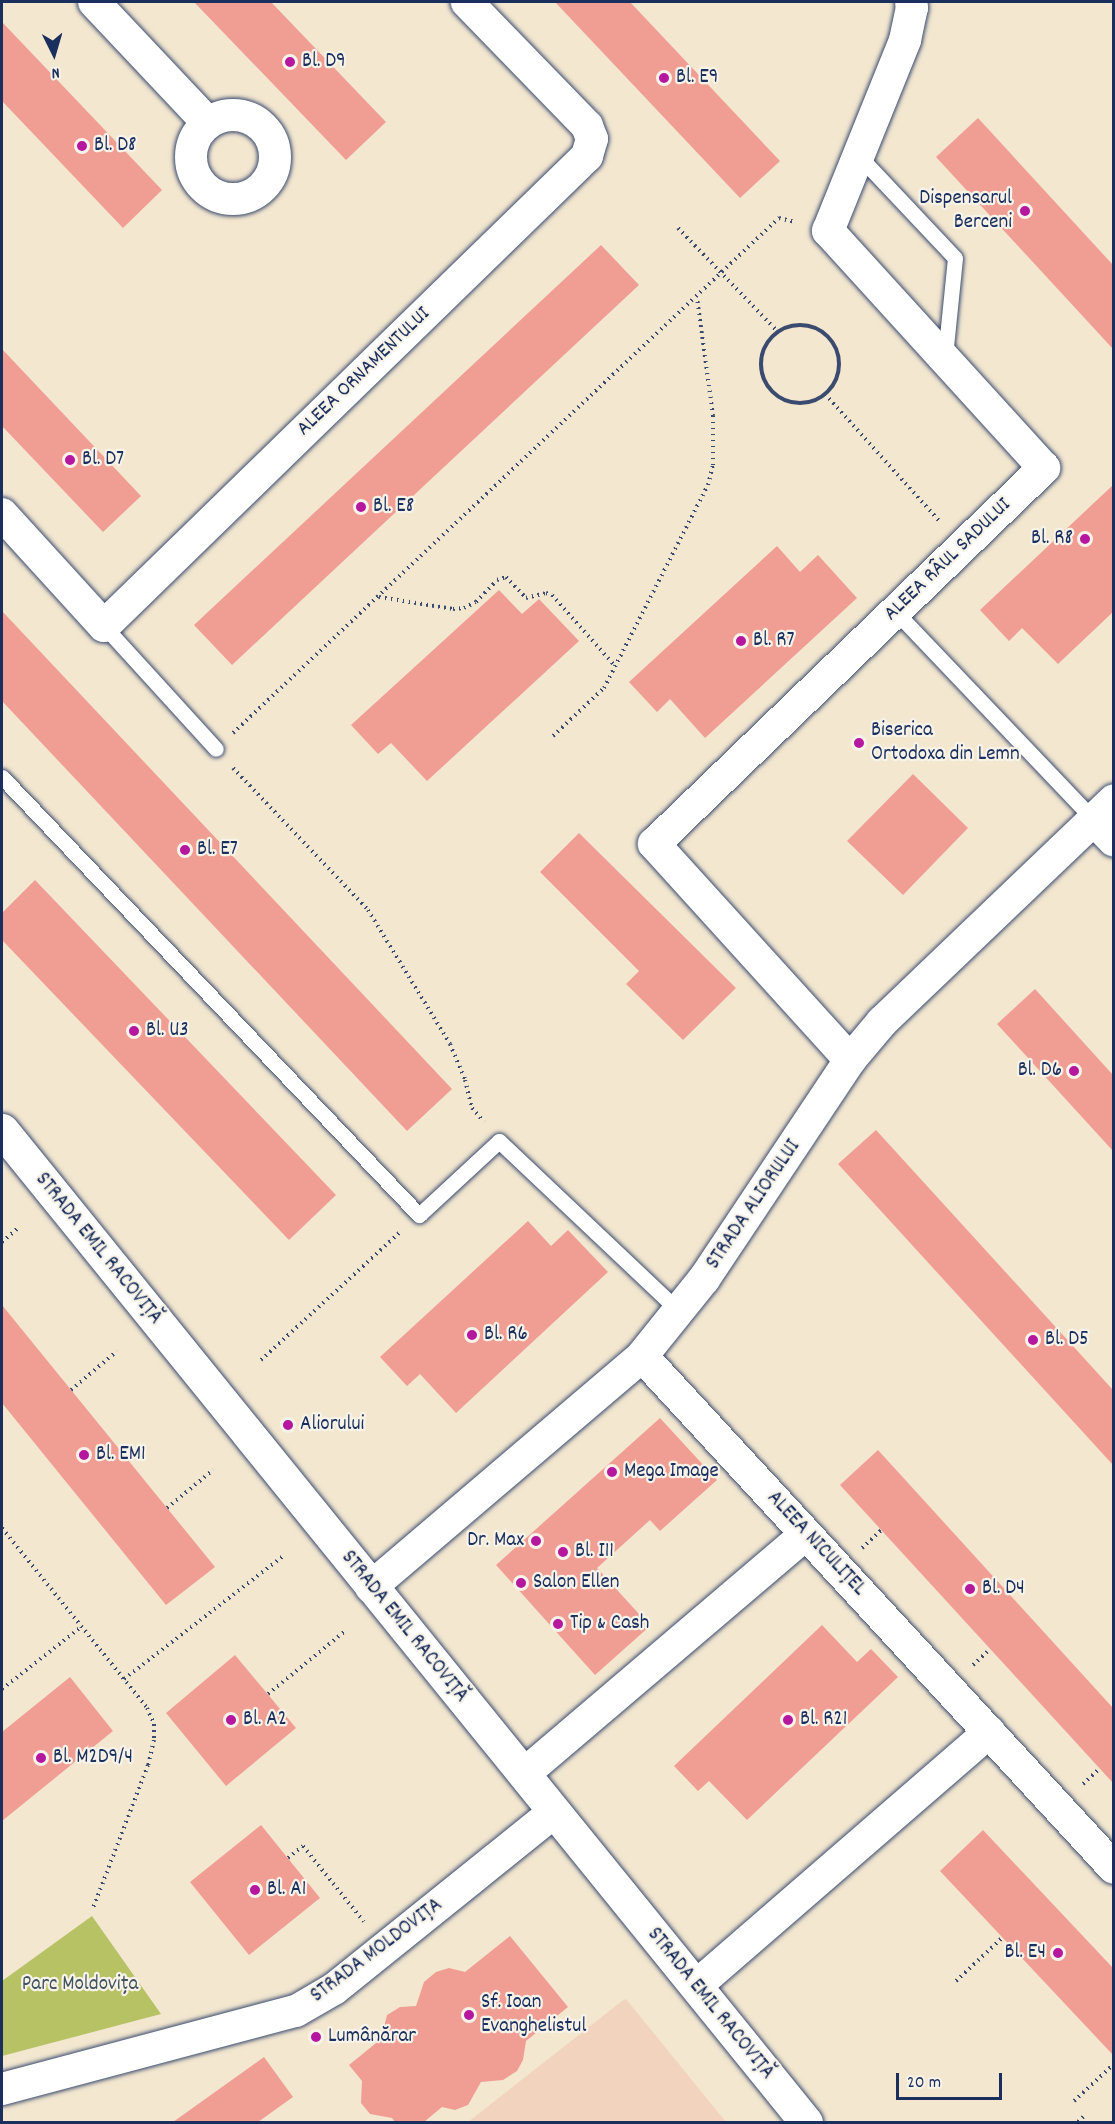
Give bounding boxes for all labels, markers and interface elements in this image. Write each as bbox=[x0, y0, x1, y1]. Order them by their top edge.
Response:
north arrow bbox=[24, 24, 84, 84]
place label: Bl. D9 bbox=[302, 49, 346, 75]
marker: Bl. D9 bbox=[283, 55, 297, 69]
text: N bbox=[51, 61, 61, 84]
place label: Bl. E9 bbox=[676, 65, 718, 91]
marker: Bl. E9 bbox=[657, 71, 671, 85]
place label: Bl. D8 bbox=[94, 133, 137, 159]
marker: Bl. D8 bbox=[75, 139, 89, 153]
place label: Dispensarul Berceni bbox=[919, 186, 1012, 236]
marker: Dispensarul Berceni bbox=[1016, 202, 1034, 220]
street label: ALEEA ORNAMENTULUI bbox=[292, 302, 436, 442]
place label: Bl. D7 bbox=[82, 447, 124, 473]
marker: Bl. D7 bbox=[63, 453, 77, 467]
street label: ALEEA RÂUL SADULUI bbox=[879, 493, 1017, 627]
place label: Bl. E8 bbox=[373, 494, 414, 520]
marker: Bl. E8 bbox=[354, 500, 368, 514]
place label: Bl. R8 bbox=[1031, 526, 1073, 552]
marker: Bl. R8 bbox=[1078, 532, 1092, 546]
place label: Bl. R7 bbox=[753, 628, 795, 654]
marker: Bl. R7 bbox=[734, 634, 748, 648]
place label: Biserica Ortodoxa din Lemn bbox=[871, 718, 1020, 768]
marker: Biserica Ortodoxa din Lemn bbox=[852, 736, 866, 750]
place label: Bl. E7 bbox=[197, 837, 238, 863]
marker: Bl. E7 bbox=[178, 843, 192, 857]
place label: Bl. U3 bbox=[146, 1018, 189, 1044]
marker: Bl. U3 bbox=[127, 1024, 141, 1038]
place label: Bl. D6 bbox=[1018, 1058, 1062, 1084]
marker: Bl. D6 bbox=[1067, 1064, 1081, 1078]
street label: STRADA ALIORULUI bbox=[701, 1136, 807, 1274]
street label: STRADA EMIL RACOVIȚĂ bbox=[29, 1168, 167, 1330]
place label: Bl. R6 bbox=[484, 1322, 528, 1348]
place label: Bl. D5 bbox=[1045, 1327, 1089, 1353]
marker: Bl. R6 bbox=[465, 1328, 479, 1342]
marker: Bl. D5 bbox=[1026, 1333, 1040, 1347]
place label: Aliorului bbox=[300, 1412, 364, 1438]
marker: Aliorului bbox=[281, 1418, 295, 1432]
place label: Bl. EM1 bbox=[96, 1442, 146, 1468]
marker: Bl. EM1 bbox=[77, 1448, 91, 1462]
place label: Mega Image bbox=[624, 1459, 719, 1485]
marker: Mega Image bbox=[605, 1465, 619, 1479]
street label: ALEEA NICULIȚEL bbox=[761, 1486, 871, 1602]
place label: Dr. Max bbox=[467, 1528, 524, 1554]
marker: Dr. Max bbox=[529, 1534, 543, 1548]
place label: Bl. I11 bbox=[575, 1539, 614, 1565]
marker: Bl. I11 bbox=[556, 1545, 570, 1559]
street label: STRADA EMIL RACOVIȚĂ bbox=[335, 1546, 473, 1708]
place label: Salon Ellen bbox=[533, 1570, 619, 1596]
marker: Salon Ellen bbox=[514, 1576, 528, 1590]
place label: Bl. D4 bbox=[982, 1576, 1025, 1602]
marker: Bl. D4 bbox=[963, 1582, 977, 1596]
place label: Tip & Cash bbox=[570, 1611, 649, 1637]
marker: Tip & Cash bbox=[551, 1617, 565, 1631]
place label: Bl. A2 bbox=[243, 1707, 287, 1733]
place label: Bl. R21 bbox=[800, 1707, 847, 1733]
marker: Bl. A2 bbox=[224, 1713, 238, 1727]
marker: Bl. R21 bbox=[781, 1713, 795, 1727]
place label: Bl. M2D9/4 bbox=[53, 1745, 133, 1771]
marker: Bl. M2D9/4 bbox=[34, 1751, 48, 1765]
place label: Bl. A1 bbox=[267, 1877, 306, 1903]
marker: Bl. A1 bbox=[248, 1883, 262, 1897]
street label: STRADA MOLDOVIȚA bbox=[306, 1893, 448, 2009]
street label: STRADA EMIL RACOVIȚĂ bbox=[641, 1923, 779, 2085]
place label: Bl. E4 bbox=[1005, 1940, 1046, 1966]
marker: Bl. E4 bbox=[1051, 1946, 1065, 1960]
park label: Parc Moldovița bbox=[22, 1972, 138, 1998]
place label: Sf. Ioan Evanghelistul bbox=[481, 1990, 586, 2040]
marker: Sf. Ioan Evanghelistul bbox=[462, 2008, 476, 2022]
place label: Lumânărar bbox=[328, 2024, 416, 2050]
marker: Lumânărar bbox=[309, 2030, 323, 2044]
scale bar bbox=[899, 2061, 1006, 2099]
text: 20 m bbox=[907, 2071, 941, 2096]

